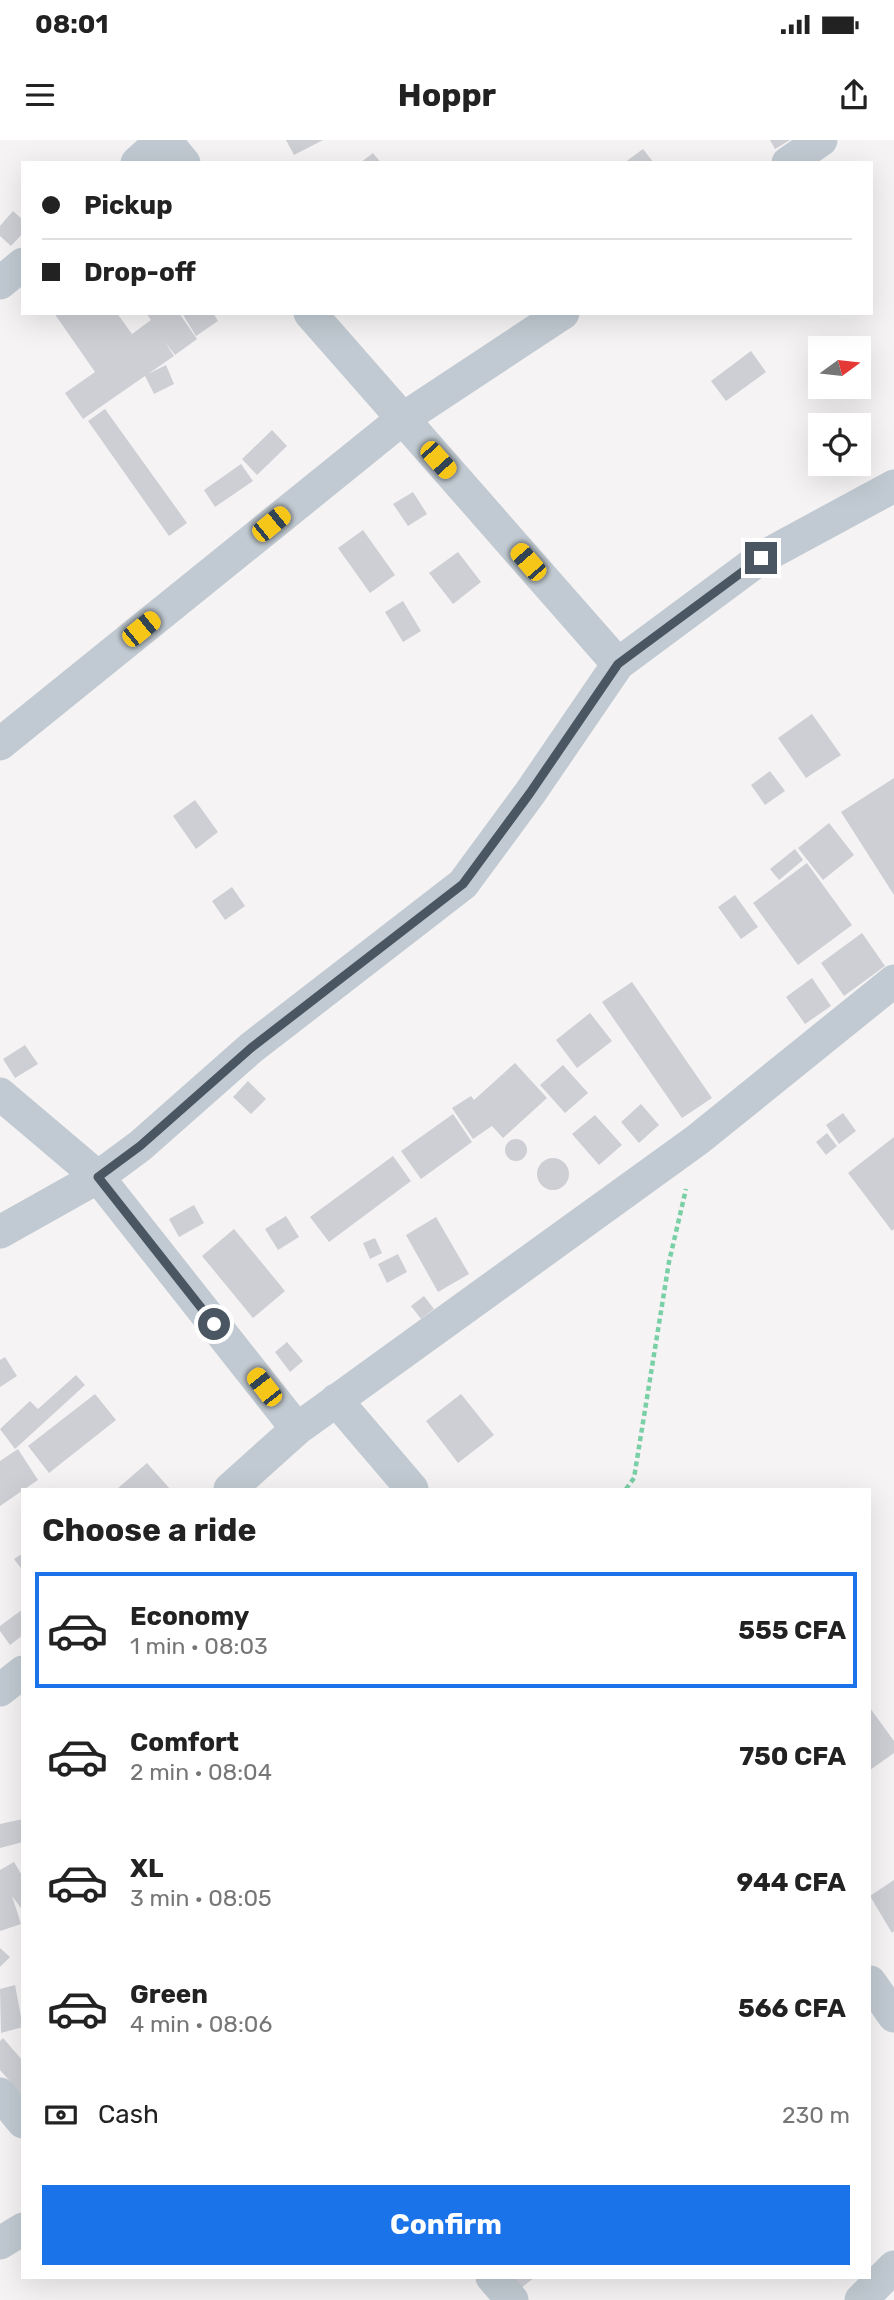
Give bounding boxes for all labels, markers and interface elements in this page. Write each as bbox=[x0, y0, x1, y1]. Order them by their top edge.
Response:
text: 08:01 bbox=[35, 9, 108, 40]
icon: menu bbox=[21, 76, 59, 114]
text: Hoppr bbox=[398, 76, 496, 114]
icon: share bbox=[835, 76, 873, 114]
text: Pickup bbox=[84, 190, 173, 221]
text: Drop-off bbox=[84, 257, 196, 288]
north arrow bbox=[808, 336, 872, 399]
map controls bbox=[808, 336, 871, 476]
button: locate bbox=[808, 413, 871, 476]
car bbox=[417, 437, 460, 483]
car bbox=[249, 503, 294, 545]
car bbox=[507, 539, 550, 585]
route end bbox=[745, 542, 777, 574]
car bbox=[119, 608, 164, 650]
route start bbox=[198, 1308, 230, 1340]
car bbox=[243, 1364, 286, 1410]
text: Choose a ride bbox=[42, 1511, 256, 1549]
icon: car bbox=[46, 1599, 109, 1662]
text: Economy bbox=[130, 1601, 249, 1632]
text: 555 CFA bbox=[738, 1615, 846, 1646]
text: 1 min · 08:03 bbox=[130, 1632, 268, 1660]
icon: car bbox=[46, 1725, 109, 1788]
text: Comfort bbox=[130, 1727, 239, 1758]
text: 750 CFA bbox=[739, 1741, 846, 1772]
text: 2 min · 08:04 bbox=[130, 1758, 272, 1786]
icon: car bbox=[46, 1851, 109, 1914]
text: XL bbox=[130, 1853, 163, 1884]
text: 944 CFA bbox=[737, 1867, 846, 1898]
text: 3 min · 08:05 bbox=[130, 1884, 272, 1912]
icon: car bbox=[46, 1977, 109, 2040]
text: Green bbox=[130, 1979, 208, 2010]
text: 566 CFA bbox=[738, 1993, 846, 2024]
text: 4 min · 08:06 bbox=[130, 2010, 272, 2038]
icon: cash bbox=[42, 2096, 80, 2134]
text: Cash bbox=[98, 2099, 159, 2130]
text: 230 m bbox=[782, 2101, 850, 2129]
button: Confirm bbox=[42, 2185, 850, 2265]

